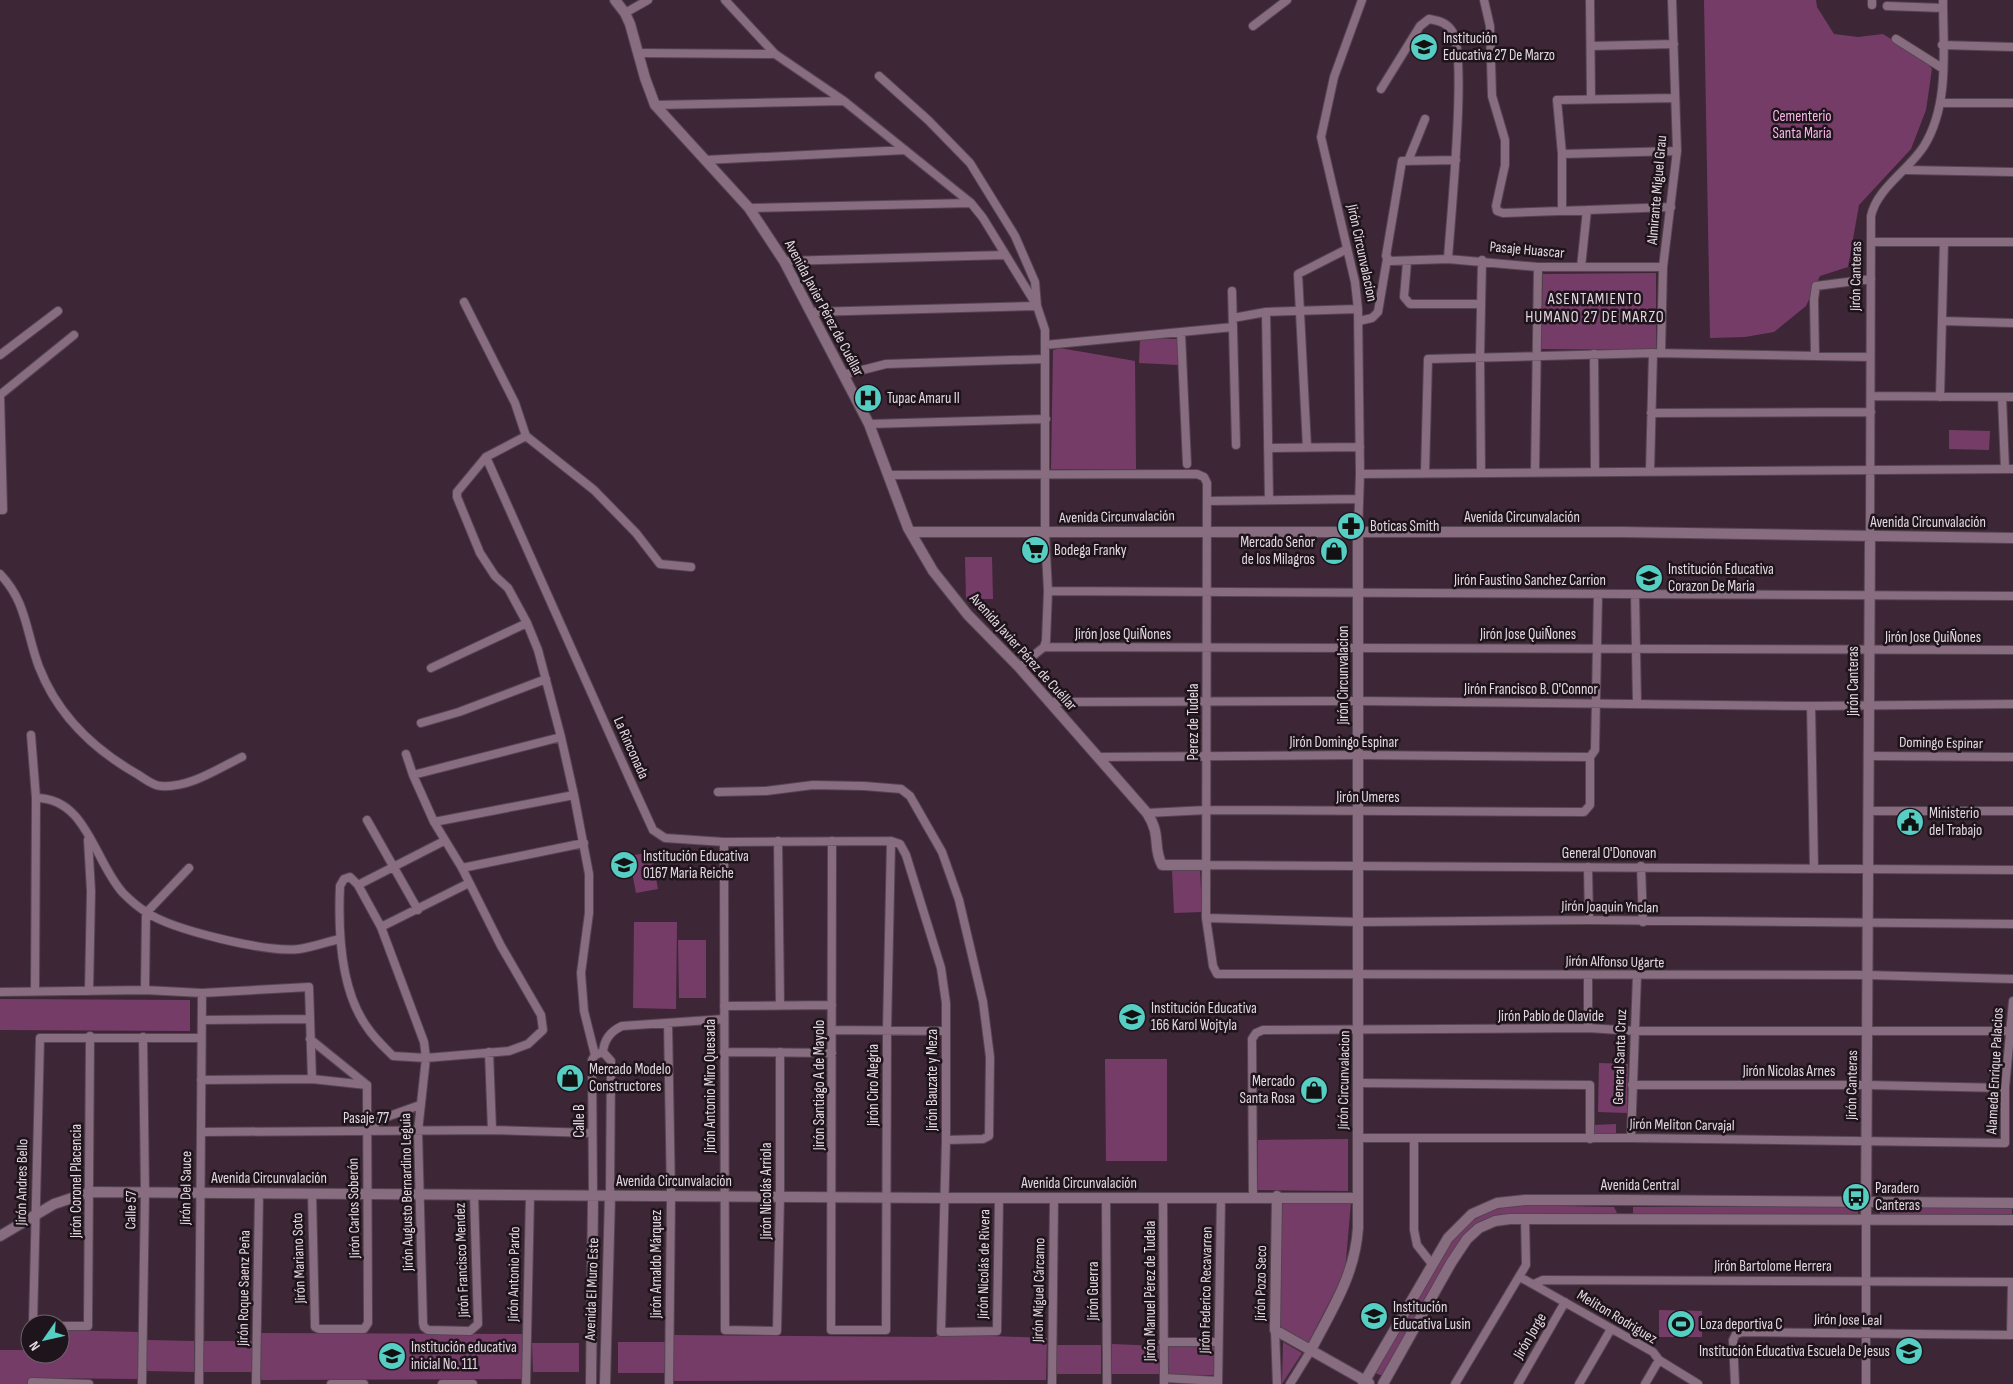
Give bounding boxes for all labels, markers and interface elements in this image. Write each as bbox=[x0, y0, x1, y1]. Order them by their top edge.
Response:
place label: Institución Educativa 27 De Marzo bbox=[1443, 29, 1555, 65]
school or university icon: Institución Educativa 27 De Marzo bbox=[1409, 32, 1439, 62]
park label: Cementerio Santa María bbox=[1772, 107, 1832, 143]
street label: Almirante Miguel Grau bbox=[1643, 134, 1671, 247]
street label: Jirón Circunvalacion bbox=[1342, 202, 1382, 303]
street label: Avenida Javier Pérez de Cuéllar bbox=[780, 236, 868, 380]
street label: Pasaje Huascar bbox=[1489, 237, 1566, 263]
street label: Jirón Canteras bbox=[1846, 241, 1866, 312]
district label: ASENTAMIENTO HUMANO 27 DE MARZO bbox=[1525, 290, 1665, 327]
hospital icon: Tupac Amaru II bbox=[853, 383, 883, 413]
place label: Tupac Amaru II bbox=[887, 389, 960, 408]
street label: Avenida Circunvalación bbox=[1058, 506, 1175, 528]
street label: Avenida Circunvalación bbox=[1463, 508, 1580, 527]
pharmacy icon: Boticas Smith bbox=[1336, 511, 1366, 541]
street label: Avenida Circunvalación bbox=[1869, 513, 1986, 532]
place label: Boticas Smith bbox=[1370, 517, 1439, 536]
place label: Mercado Señor de los Milagros bbox=[1240, 533, 1316, 569]
supermarket icon: Bodega Franky bbox=[1020, 535, 1050, 565]
shop icon: Mercado Señor de los Milagros bbox=[1319, 536, 1349, 566]
place label: Bodega Franky bbox=[1054, 541, 1127, 560]
place label: Institución Educativa Corazon De Maria bbox=[1668, 560, 1774, 596]
school or university icon: Institución Educativa Corazon De Maria bbox=[1634, 563, 1664, 593]
street label: Jirón Faustino Sanchez Carrion bbox=[1453, 571, 1606, 590]
street label: Avenida Javier Pérez de Cuéllar bbox=[965, 589, 1081, 715]
street label: Jirón Jose QuiÑones bbox=[1074, 625, 1171, 644]
street label: Jirón Circunvalacion bbox=[1334, 625, 1353, 726]
street label: Jirón Jose QuiÑones bbox=[1479, 625, 1576, 644]
street label: Jirón Jose QuiÑones bbox=[1884, 628, 1981, 647]
street label: Jirón Canteras bbox=[1844, 646, 1863, 717]
street label: Jirón Francisco B. O'Connor bbox=[1463, 680, 1599, 699]
street label: Perez de Tudela bbox=[1184, 683, 1203, 761]
street label: La Rinconada bbox=[609, 714, 653, 782]
street label: Jirón Domingo Espinar bbox=[1288, 733, 1399, 752]
street label: Domingo Espinar bbox=[1899, 733, 1984, 753]
street label: Jirón Umeres bbox=[1335, 788, 1400, 807]
place label: Ministerio del Trabajo bbox=[1929, 804, 1982, 840]
public building icon: Ministerio del Trabajo bbox=[1895, 807, 1925, 837]
street label: General O'Donovan bbox=[1562, 844, 1656, 863]
place label: Institución Educativa 0167 Maria Reiche bbox=[643, 847, 749, 883]
school or university icon: Institución Educativa 0167 Maria Reiche bbox=[609, 850, 639, 880]
street label: Jirón Joaquin Ynclan bbox=[1560, 897, 1659, 917]
street label: Jirón Alfonso Ugarte bbox=[1564, 952, 1665, 972]
place label: Institución Educativa 166 Karol Wojtyla bbox=[1151, 999, 1257, 1035]
school or university icon: Institución Educativa 166 Karol Wojtyla bbox=[1117, 1002, 1147, 1032]
street label: Jirón Pablo de Olavide bbox=[1497, 1007, 1604, 1026]
street label: Alameda Enrique Palacios bbox=[1982, 1007, 2008, 1136]
street label: General Santa Cruz bbox=[1609, 1008, 1631, 1105]
street label: Jirón Antonio Miro Quesada bbox=[701, 1019, 720, 1154]
street label: Jirón Santiago A de Mayolo bbox=[810, 1020, 829, 1151]
street label: Jirón Bauzate y Meza bbox=[923, 1029, 942, 1132]
street label: Jirón Circunvalacion bbox=[1334, 1030, 1354, 1131]
street label: Jirón Ciro Alegria bbox=[864, 1044, 883, 1127]
street label: Jirón Canteras bbox=[1842, 1050, 1862, 1121]
place label: Mercado Modelo Constructores bbox=[589, 1060, 671, 1096]
street label: Jirón Nicolas Arnes bbox=[1742, 1062, 1835, 1081]
shop icon: Mercado Modelo Constructores bbox=[555, 1063, 585, 1093]
place label: Mercado Santa Rosa bbox=[1240, 1072, 1295, 1108]
shop icon: Mercado Santa Rosa bbox=[1299, 1075, 1329, 1105]
street label: Calle B bbox=[570, 1104, 589, 1138]
street label: Pasaje 77 bbox=[343, 1109, 389, 1128]
street label: Jirón Augusto Bernardino Leguia bbox=[396, 1113, 418, 1272]
street label: Jirón Meliton Carvajal bbox=[1628, 1115, 1735, 1135]
street label: Jirón Coronel Placencia bbox=[67, 1124, 86, 1239]
street label: Jirón Andres Bello bbox=[12, 1138, 32, 1227]
street label: Jirón Nicolás Arriola bbox=[757, 1142, 776, 1240]
street label: Jirón Del Sauce bbox=[176, 1151, 196, 1226]
street label: Jirón Carlos Soberón bbox=[344, 1158, 364, 1259]
street label: Avenida Circunvalación bbox=[210, 1169, 327, 1188]
street label: Avenida Circunvalación bbox=[615, 1172, 732, 1191]
street label: Avenida Circunvalación bbox=[1020, 1174, 1137, 1193]
street label: Avenida Central bbox=[1600, 1176, 1679, 1195]
place label: Paradero Canteras bbox=[1875, 1179, 1920, 1215]
bus stop icon: Paradero Canteras bbox=[1841, 1182, 1871, 1212]
street label: Calle 57 bbox=[121, 1190, 141, 1230]
street label: Jirón Francisco Mendez bbox=[450, 1202, 474, 1319]
street label: Jirón Arnaldo Márquez bbox=[647, 1209, 666, 1319]
street label: Jirón Nicolás de Rivera bbox=[974, 1209, 994, 1320]
street label: Jirón Mariano Soto bbox=[288, 1212, 310, 1305]
street label: Jirón Manuel Pérez de Tudela bbox=[1141, 1220, 1160, 1362]
street label: Jirón Antonio Pardo bbox=[504, 1226, 524, 1323]
street label: Jirón Federico Recavarren bbox=[1195, 1226, 1217, 1355]
street label: Jirón Roque Saenz Peña bbox=[233, 1230, 255, 1347]
street label: Avenida El Muro Este bbox=[581, 1237, 603, 1342]
street label: Jirón Miguel Cárcamo bbox=[1029, 1238, 1049, 1343]
street label: Jirón Pozo Seco bbox=[1251, 1245, 1271, 1322]
street label: Jirón Bartolome Herrera bbox=[1713, 1257, 1832, 1276]
street label: Jirón Guerra bbox=[1084, 1261, 1103, 1321]
street label: Meliton Rodriguez bbox=[1573, 1286, 1661, 1349]
place label: Institución Educativa Lusin bbox=[1393, 1298, 1471, 1334]
school or university icon: Institución Educativa Lusin bbox=[1359, 1301, 1389, 1331]
sports icon: Loza deportiva C bbox=[1666, 1309, 1696, 1339]
street label: Jirón Jorge bbox=[1509, 1310, 1551, 1363]
street label: Jirón Jose Leal bbox=[1813, 1310, 1882, 1330]
north arrow bbox=[20, 1314, 70, 1364]
place label: Loza deportiva C bbox=[1700, 1315, 1783, 1334]
school or university icon: Institución Educativa Escuela De Jesus bbox=[1894, 1336, 1924, 1366]
text: N bbox=[25, 1338, 44, 1354]
place label: Institución educativa inicial No. 111 bbox=[411, 1338, 517, 1374]
school or university icon: Institución educativa inicial No. 111 bbox=[377, 1341, 407, 1371]
place label: Institución Educativa Escuela De Jesus bbox=[1699, 1342, 1890, 1361]

